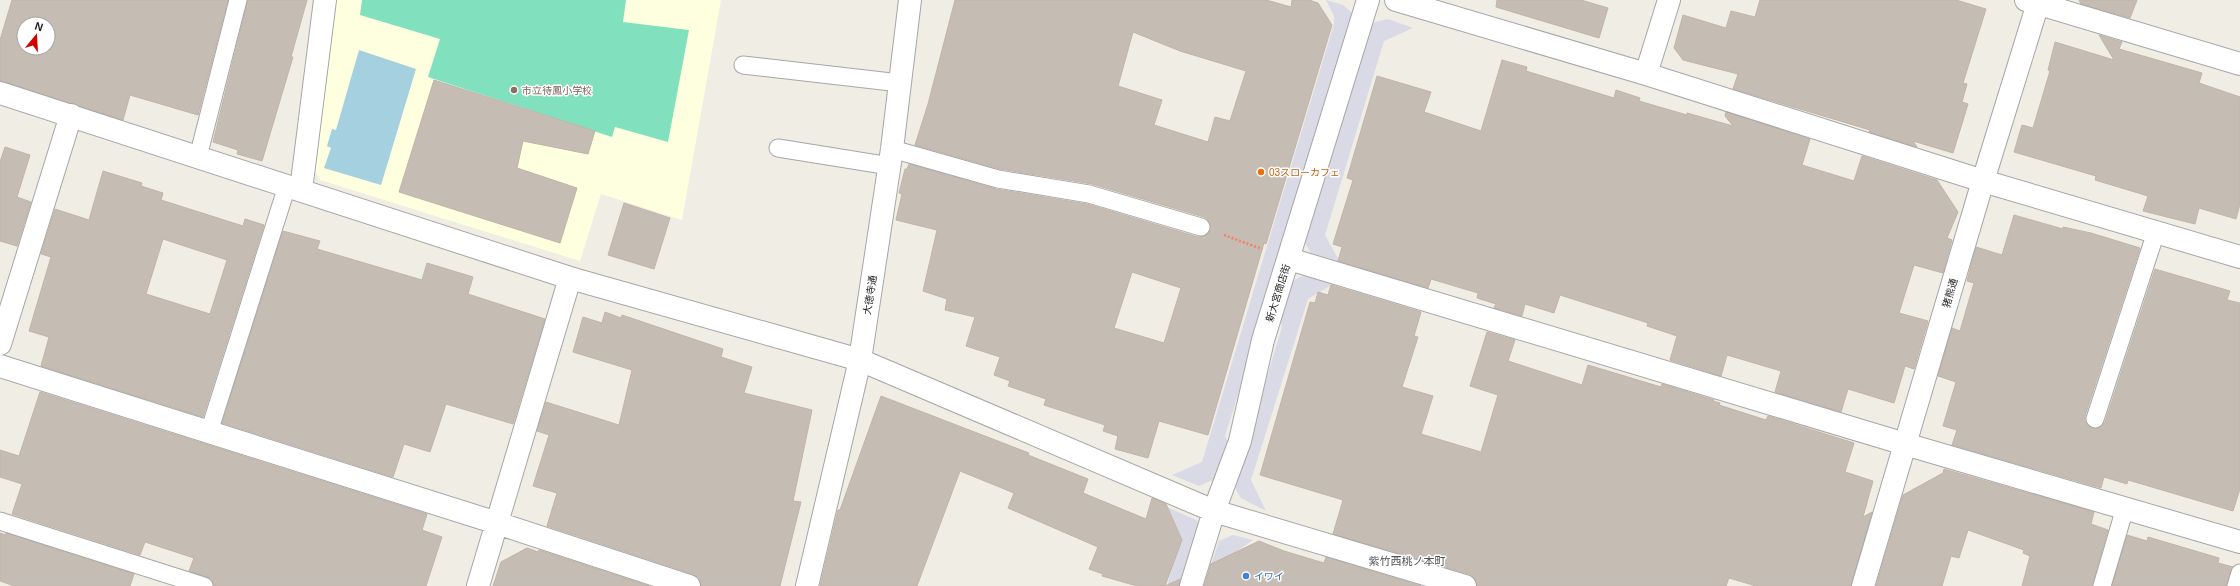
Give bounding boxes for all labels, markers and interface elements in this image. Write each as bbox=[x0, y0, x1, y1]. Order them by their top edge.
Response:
north arrow bbox=[16, 16, 56, 56]
text: N bbox=[33, 20, 45, 33]
marker: 市立待鳳小学校 bbox=[509, 85, 519, 95]
place label: 市立待鳳小学校 bbox=[522, 85, 592, 96]
marker: 03スローカフェ bbox=[1256, 167, 1266, 177]
place label: 03スローカフェ bbox=[1269, 167, 1340, 178]
street label: 新大宮商店街 bbox=[1264, 263, 1292, 323]
street label: 大徳寺通 bbox=[861, 274, 879, 316]
street label: 猪熊通 bbox=[1941, 277, 1959, 309]
district label: 紫竹西桃ノ本町 bbox=[1369, 555, 1446, 567]
marker: イワイ bbox=[1241, 571, 1251, 581]
place label: イワイ bbox=[1254, 571, 1284, 582]

